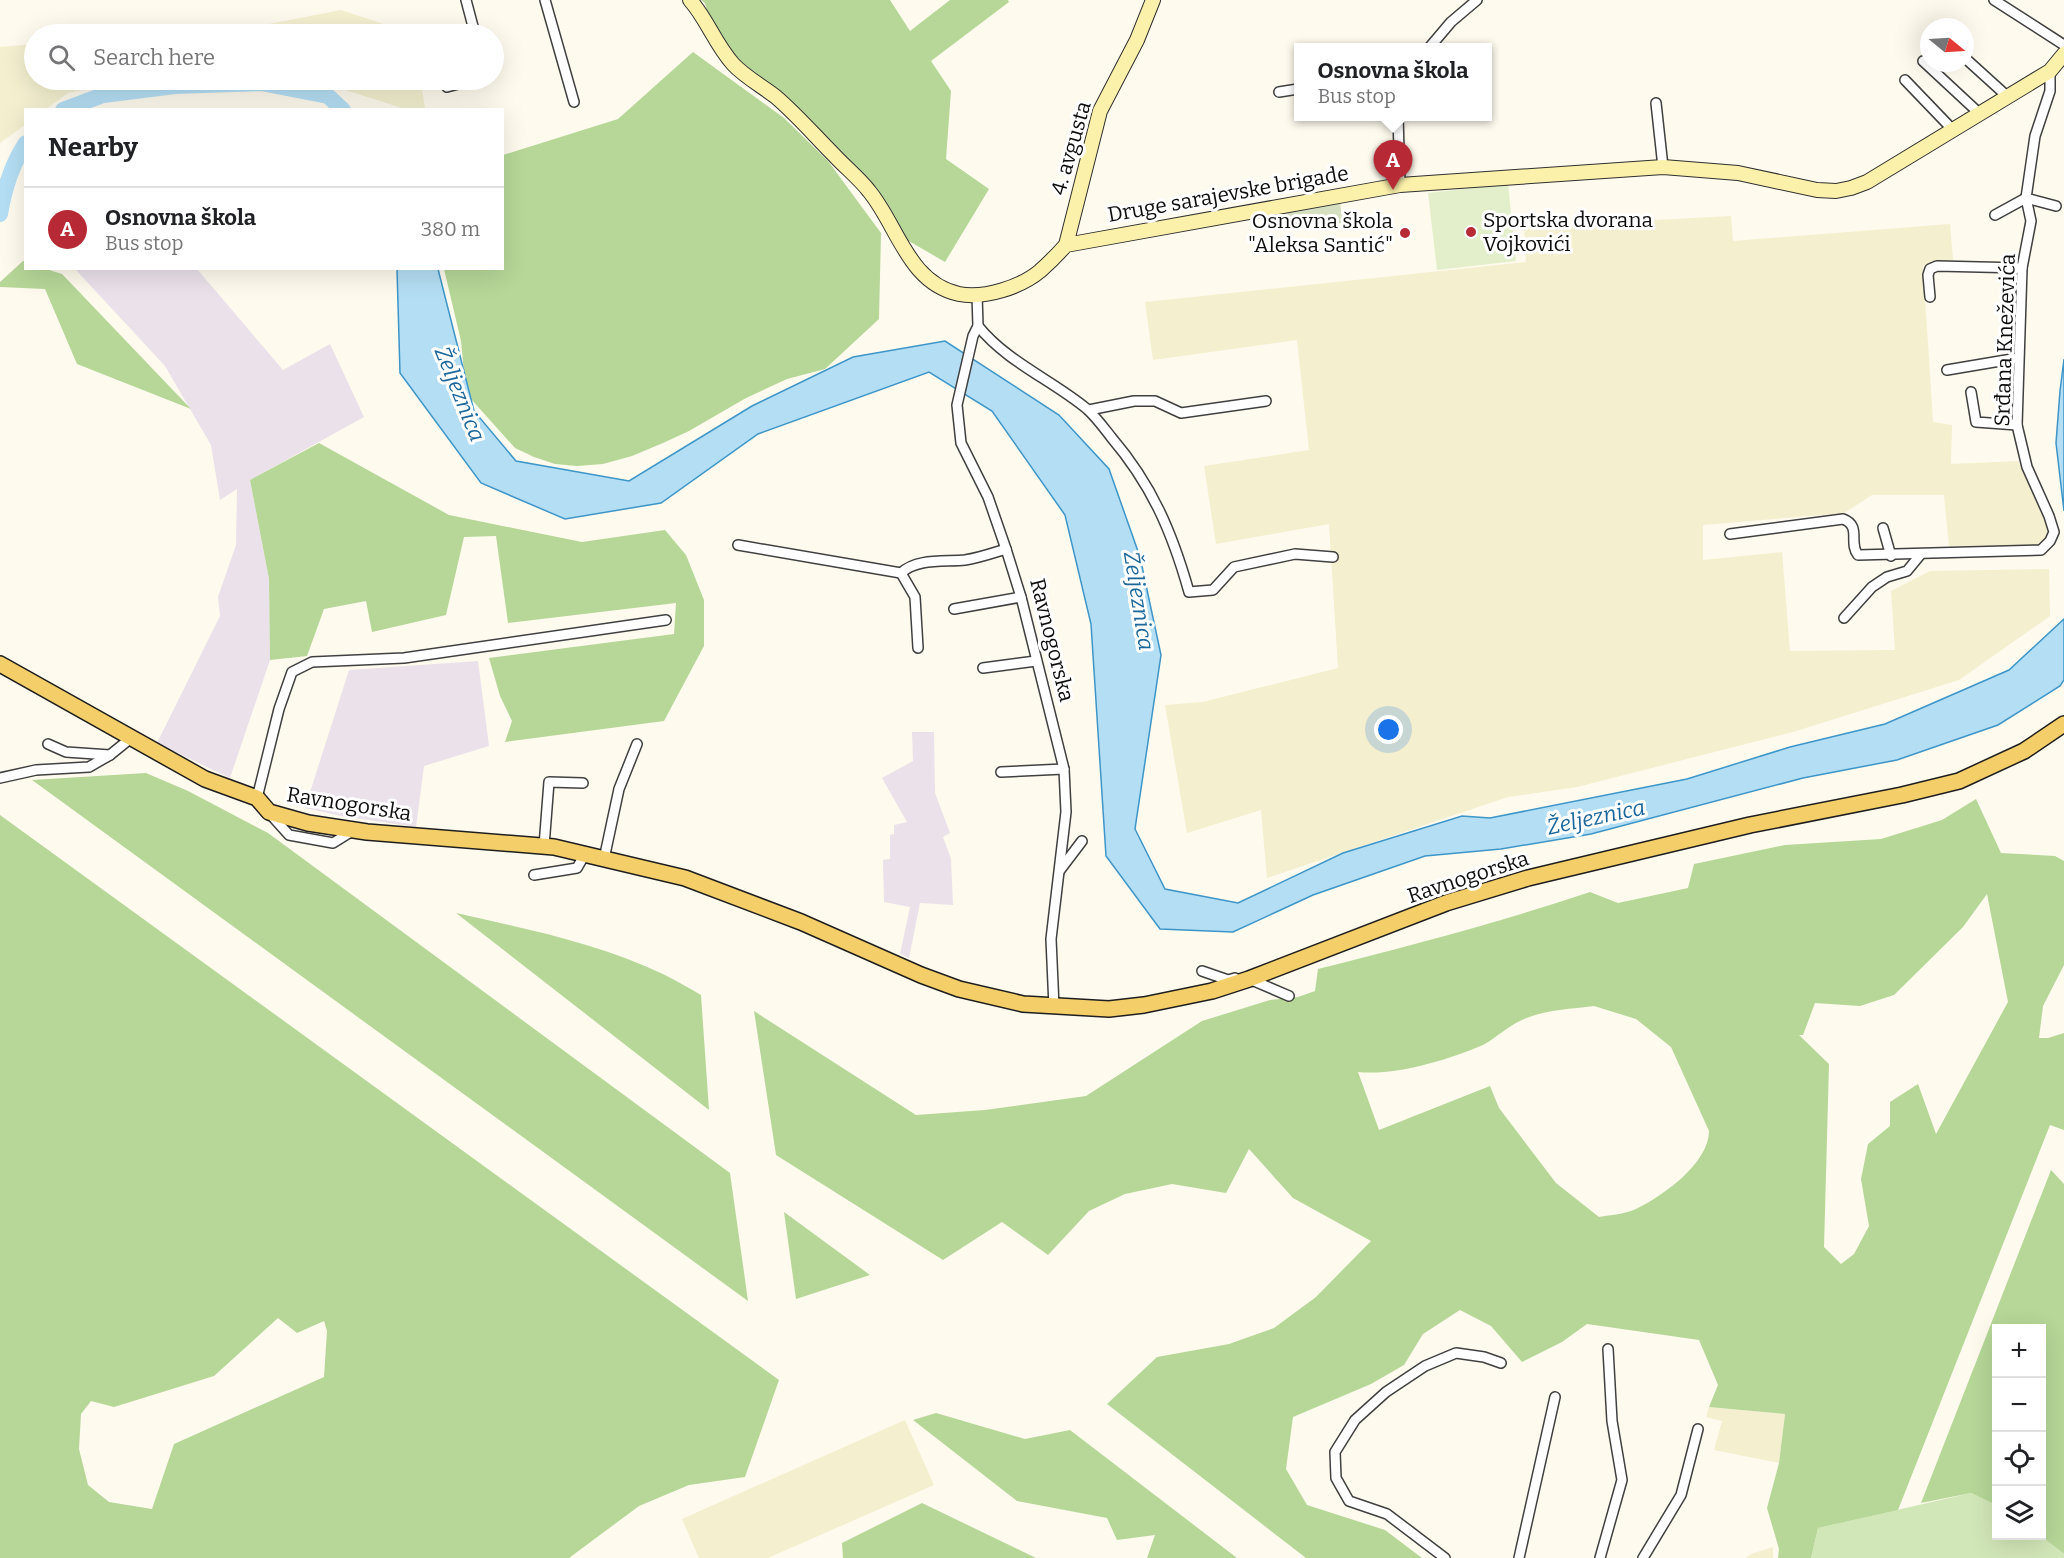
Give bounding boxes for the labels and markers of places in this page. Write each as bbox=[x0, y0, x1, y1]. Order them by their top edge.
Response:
pin: A bbox=[1374, 140, 1412, 190]
place label: Sportska dvorana Vojkovići bbox=[1483, 207, 1653, 257]
place label: Osnovna škola "Aleksa Santić" bbox=[1248, 208, 1394, 258]
marker: Sportska dvorana Vojkovići bbox=[1464, 225, 1478, 239]
marker: Osnovna škola "Aleksa Santić" bbox=[1398, 226, 1412, 240]

